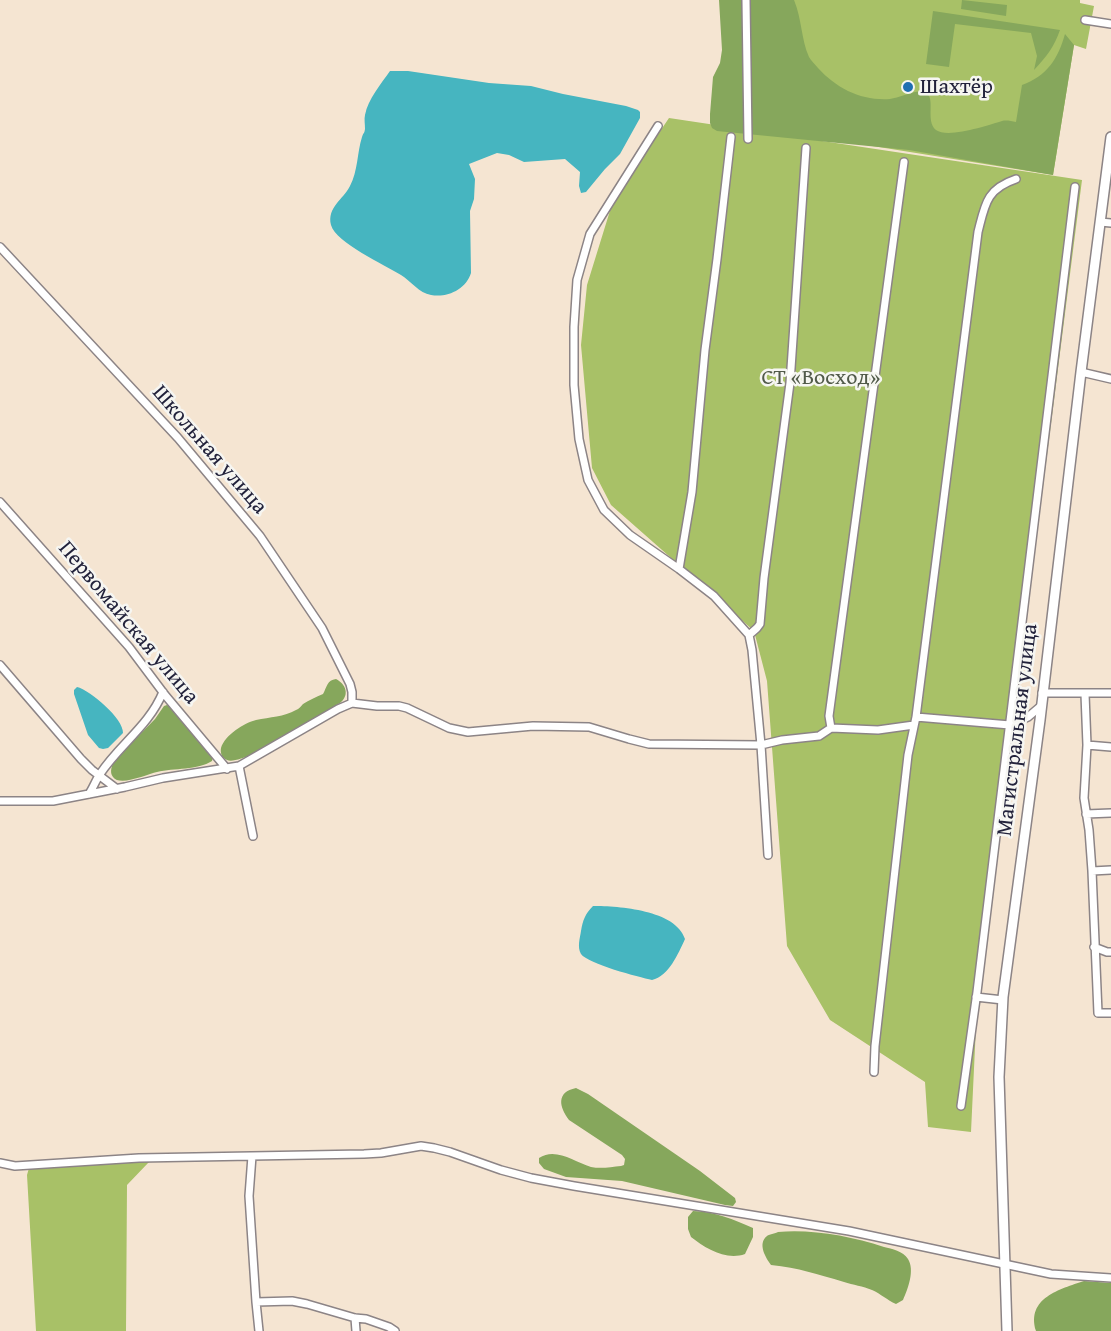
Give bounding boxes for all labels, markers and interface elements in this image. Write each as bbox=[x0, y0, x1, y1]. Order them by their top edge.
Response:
place label: Шахтёр bbox=[920, 74, 993, 100]
marker: Шахтёр bbox=[901, 80, 915, 94]
park label: СТ «Восход» bbox=[762, 365, 880, 391]
street label: Школьная улица bbox=[146, 380, 272, 520]
street label: Первомайская улица bbox=[52, 536, 204, 710]
street label: Магистральная улица bbox=[992, 622, 1044, 838]

